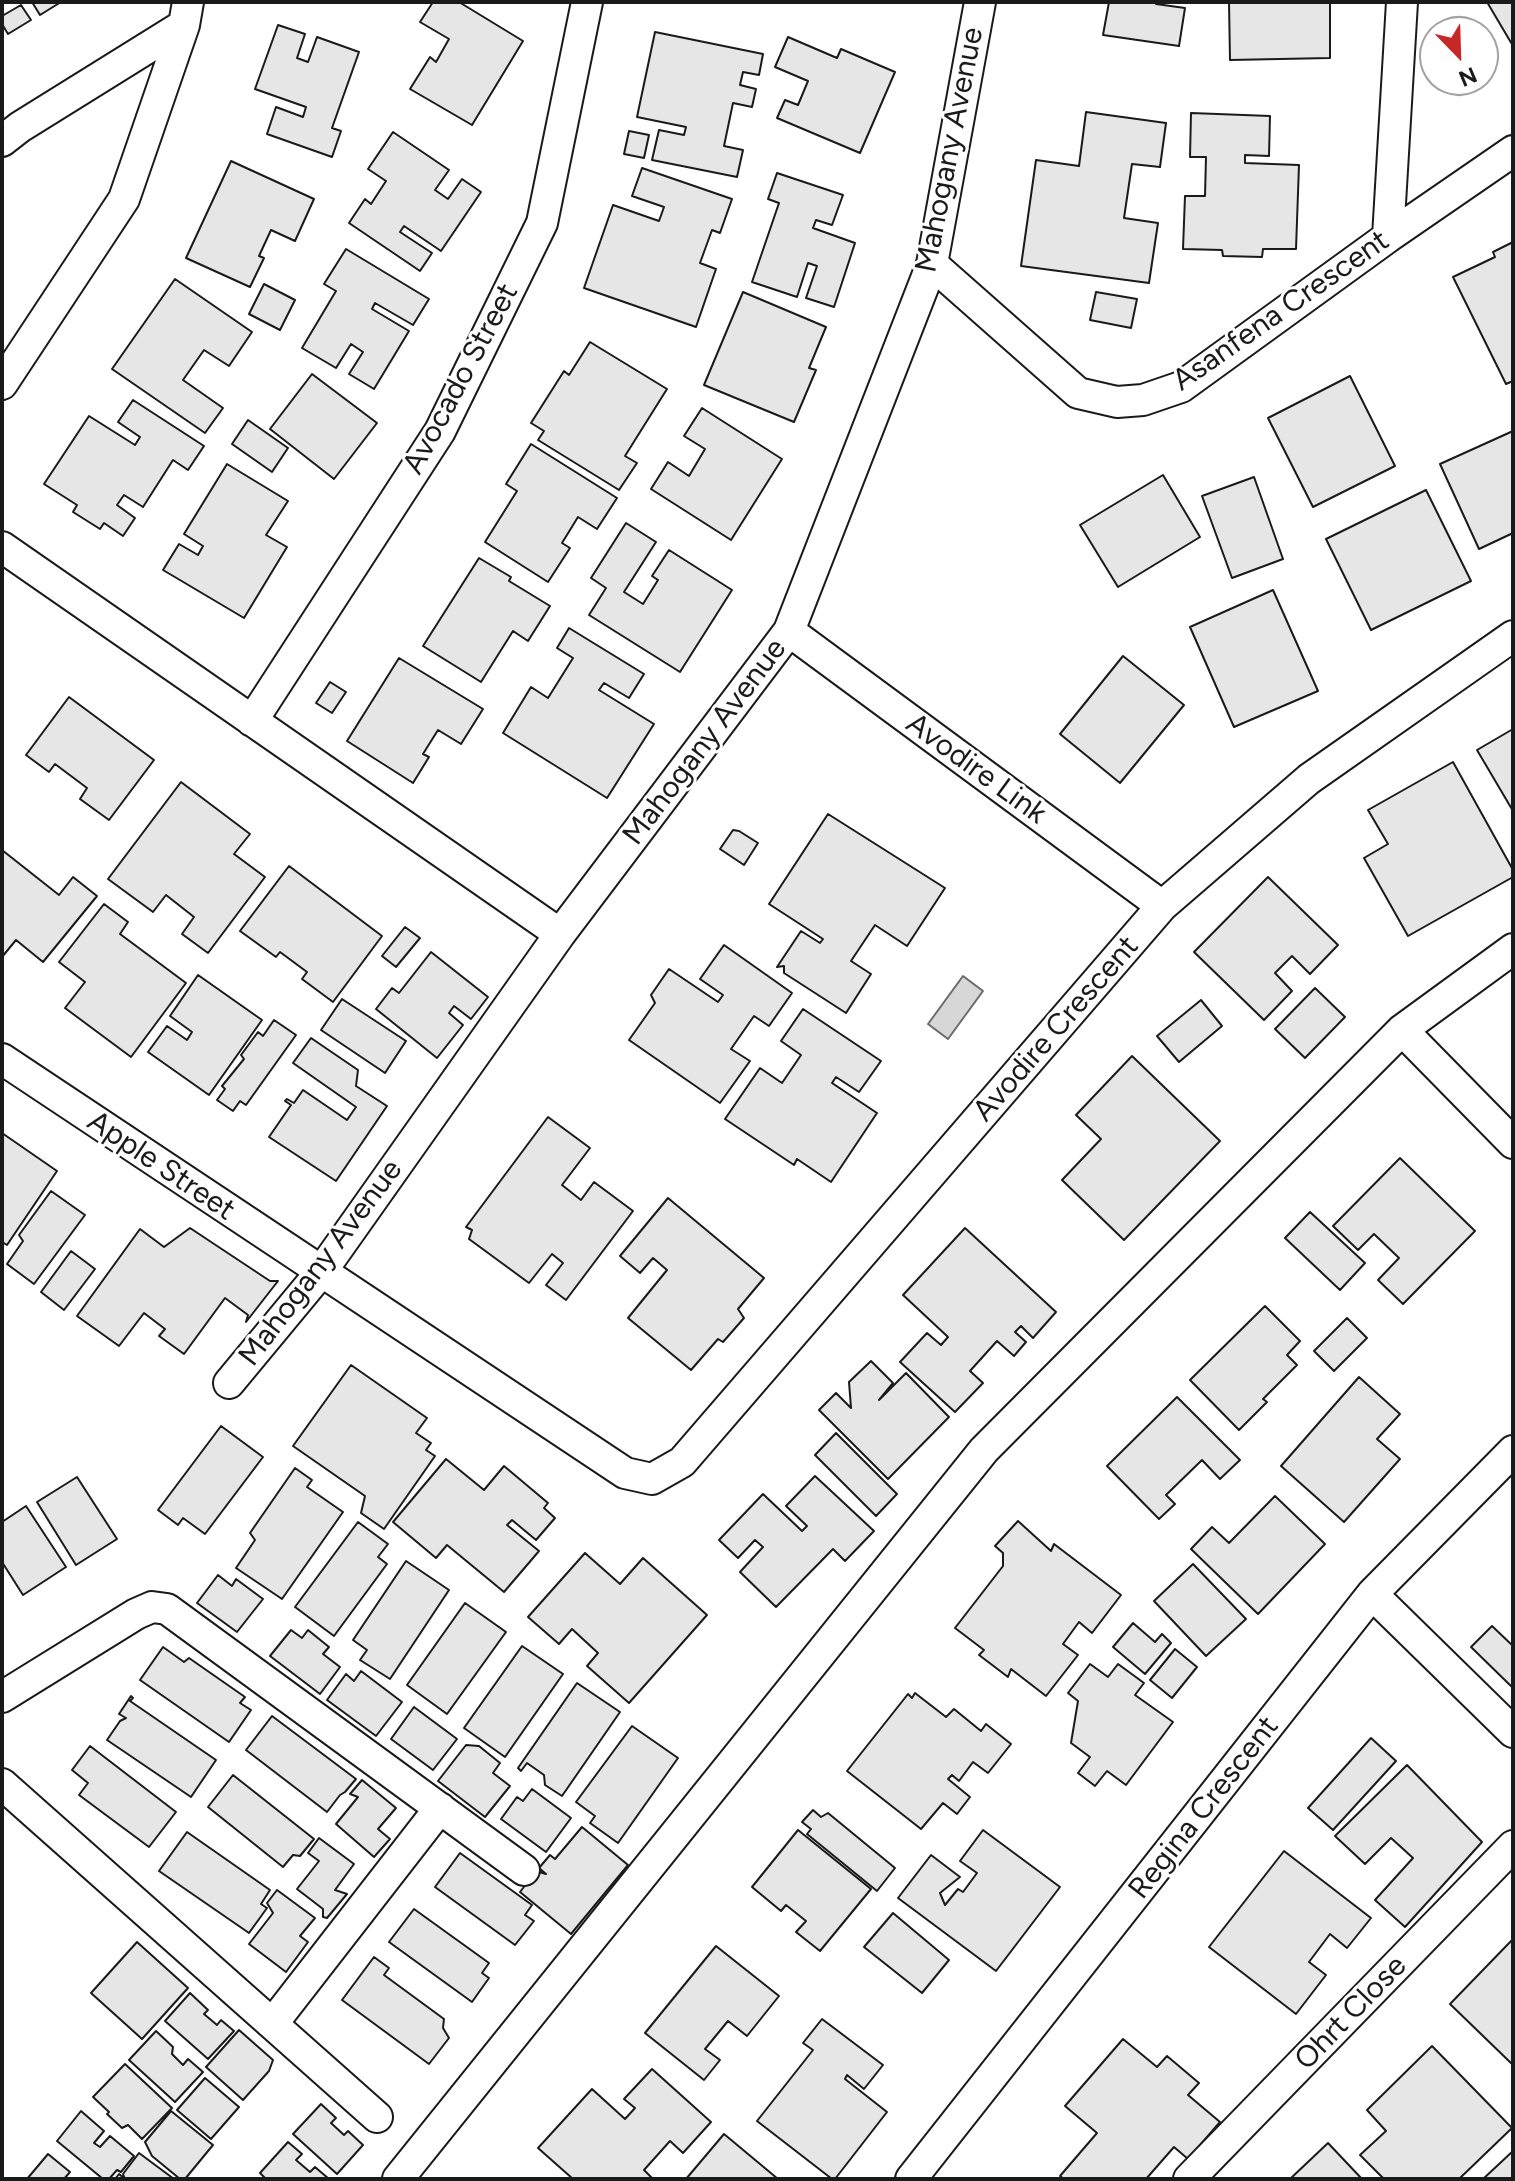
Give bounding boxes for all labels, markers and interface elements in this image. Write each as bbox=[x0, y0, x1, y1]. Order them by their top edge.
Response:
north arrow bbox=[1419, 16, 1499, 96]
street label: Mahogany Avenue bbox=[909, 24, 991, 276]
text: N bbox=[1455, 61, 1481, 92]
street label: Asanfena Crescent bbox=[1166, 223, 1396, 399]
street label: Avocado Street bbox=[396, 278, 526, 480]
street label: Mahogany Avenue bbox=[616, 632, 794, 852]
street label: Avodire Link bbox=[899, 706, 1053, 832]
street label: Avodire Crescent bbox=[966, 929, 1146, 1129]
street label: Apple Street bbox=[80, 1104, 242, 1228]
street label: Mahogany Avenue bbox=[232, 1153, 410, 1373]
street label: Regina Crescent bbox=[1121, 1709, 1287, 1907]
street label: Ohrt Close bbox=[1288, 1948, 1414, 2078]

